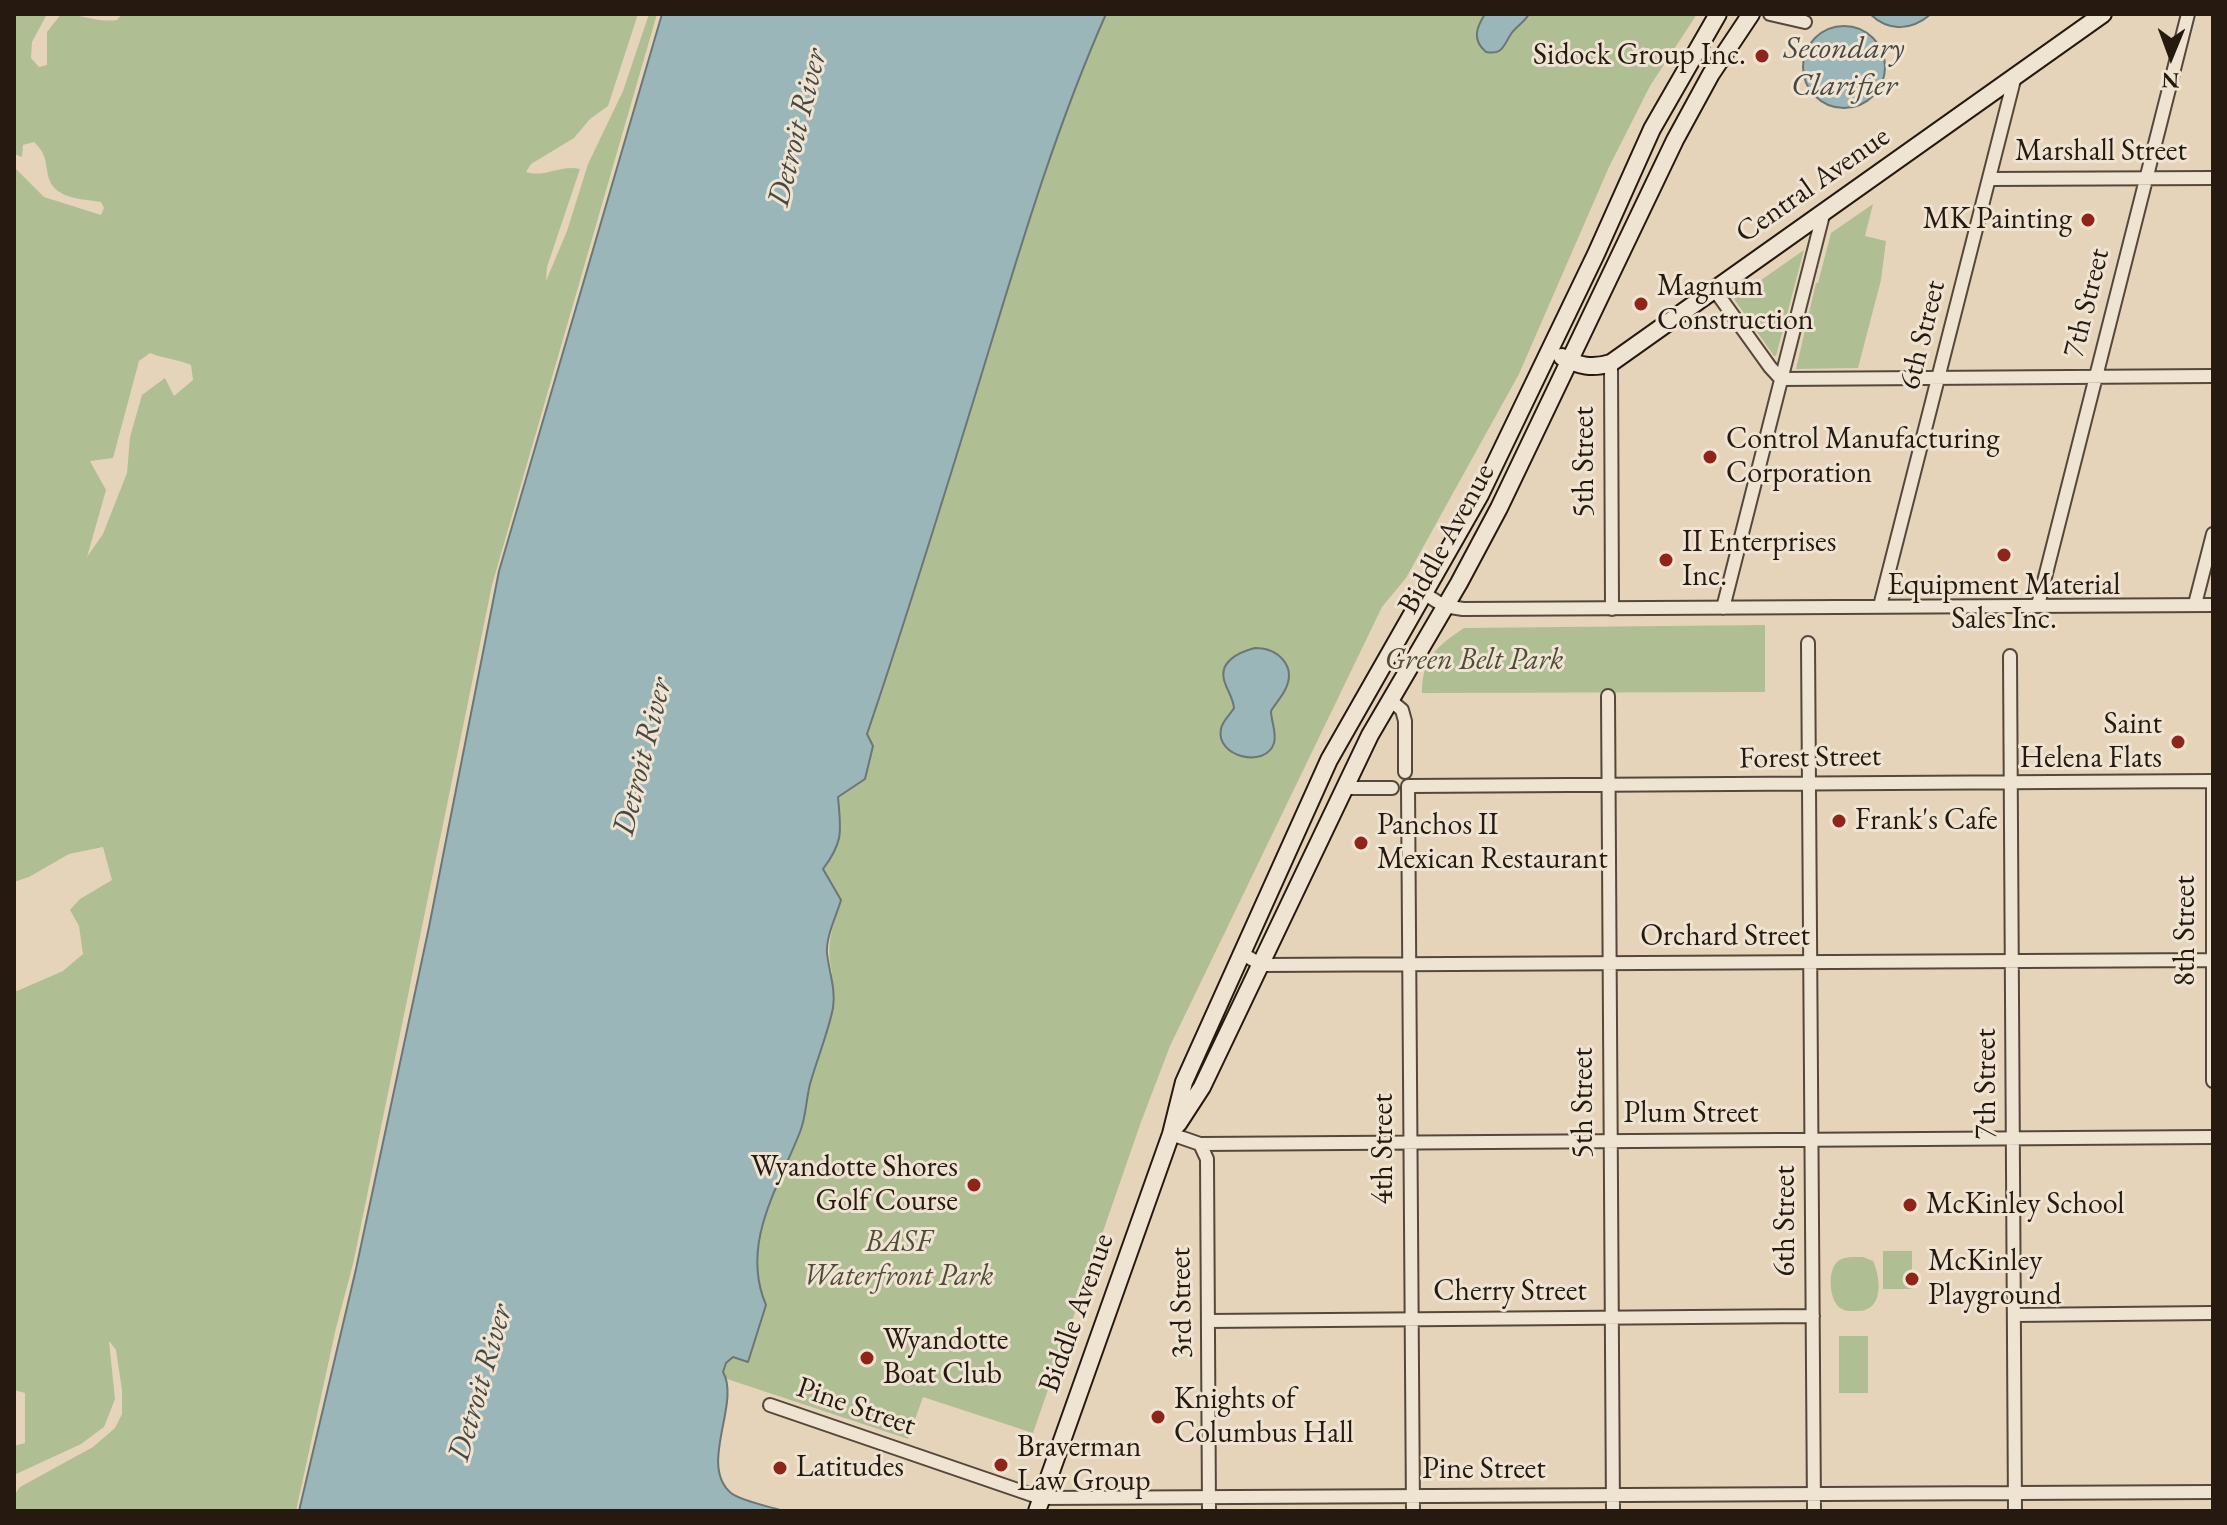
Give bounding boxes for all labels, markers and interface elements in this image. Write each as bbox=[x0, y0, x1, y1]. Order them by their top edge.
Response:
north arrow bbox=[2131, 16, 2211, 96]
water label: Secondary Clarifier bbox=[1783, 30, 1905, 105]
place label: Sidock Group Inc. bbox=[1533, 38, 1746, 74]
water label: Detroit River bbox=[760, 45, 836, 211]
marker: Sidock Group Inc. bbox=[1753, 47, 1771, 65]
text: N bbox=[2161, 66, 2180, 95]
street label: Central Avenue bbox=[1729, 119, 1897, 251]
street label: Marshall Street bbox=[2015, 134, 2187, 170]
place label: MK Painting bbox=[1923, 202, 2072, 238]
marker: MK Painting bbox=[2079, 211, 2097, 229]
street label: 7th Street bbox=[2056, 245, 2118, 361]
place label: Magnum Construction bbox=[1657, 269, 1814, 340]
street label: 6th Street bbox=[1892, 277, 1954, 393]
marker: Magnum Construction bbox=[1632, 295, 1650, 313]
street label: 5th Street bbox=[1567, 406, 1603, 518]
place label: Control Manufacturing Corporation bbox=[1726, 422, 2000, 492]
marker: Control Manufacturing Corporation bbox=[1701, 448, 1719, 466]
street label: Biddle Avenue bbox=[1391, 458, 1503, 620]
place label: II Enterprises Inc. bbox=[1682, 525, 1836, 596]
marker: Equipment Material Sales Inc. bbox=[1995, 546, 2013, 564]
marker: II Enterprises Inc. bbox=[1657, 551, 1675, 569]
place label: Equipment Material Sales Inc. bbox=[1888, 568, 2120, 638]
park label: Green Belt Park bbox=[1384, 643, 1564, 679]
water label: Detroit River bbox=[605, 674, 681, 840]
place label: Saint Helena Flats bbox=[2020, 707, 2162, 778]
marker: Saint Helena Flats bbox=[2169, 733, 2187, 751]
street label: Forest Street bbox=[1739, 739, 1881, 777]
place label: Frank's Cafe bbox=[1855, 803, 1998, 839]
place label: Panchos II Mexican Restaurant bbox=[1377, 808, 1608, 878]
marker: Frank's Cafe bbox=[1830, 812, 1848, 830]
marker: Panchos II Mexican Restaurant bbox=[1352, 834, 1370, 852]
street label: 8th Street bbox=[2168, 875, 2204, 987]
street label: Orchard Street bbox=[1640, 919, 1810, 955]
street label: 7th Street bbox=[1969, 1028, 2005, 1140]
street label: 5th Street bbox=[1566, 1047, 1602, 1159]
street label: 4th Street bbox=[1366, 1093, 1402, 1205]
street label: Plum Street bbox=[1624, 1096, 1758, 1132]
place label: Wyandotte Shores Golf Course bbox=[751, 1150, 958, 1220]
street label: 6th Street bbox=[1768, 1165, 1804, 1277]
marker: Wyandotte Shores Golf Course bbox=[965, 1176, 983, 1194]
place label: McKinley School bbox=[1926, 1187, 2124, 1223]
marker: McKinley School bbox=[1901, 1196, 1919, 1214]
park label: BASF Waterfront Park bbox=[803, 1225, 993, 1296]
street label: Biddle Avenue bbox=[1032, 1229, 1122, 1397]
place label: McKinley Playground bbox=[1928, 1244, 2061, 1314]
street label: 3rd Street bbox=[1163, 1247, 1201, 1359]
marker: McKinley Playground bbox=[1903, 1270, 1921, 1288]
street label: Cherry Street bbox=[1433, 1274, 1587, 1310]
water label: Detroit River bbox=[440, 1300, 522, 1466]
place label: Wyandotte Boat Club bbox=[883, 1323, 1009, 1394]
marker: Wyandotte Boat Club bbox=[858, 1349, 876, 1367]
street label: Pine Street bbox=[792, 1370, 920, 1444]
place label: Knights of Columbus Hall bbox=[1174, 1382, 1354, 1452]
marker: Knights of Columbus Hall bbox=[1149, 1408, 1167, 1426]
place label: Braverman Law Group bbox=[1017, 1430, 1151, 1500]
place label: Latitudes bbox=[796, 1450, 904, 1486]
street label: Pine Street bbox=[1422, 1452, 1546, 1488]
marker: Braverman Law Group bbox=[992, 1456, 1010, 1474]
marker: Latitudes bbox=[771, 1459, 789, 1477]

